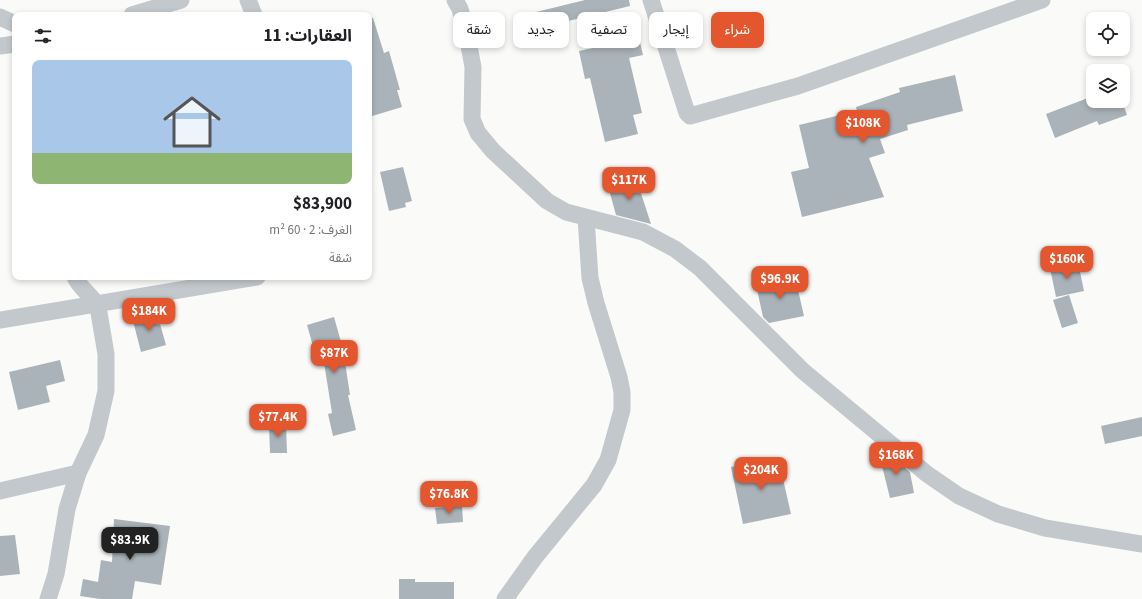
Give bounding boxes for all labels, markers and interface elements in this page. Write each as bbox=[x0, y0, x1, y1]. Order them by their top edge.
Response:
chip: شقة bbox=[453, 12, 505, 48]
chip: جديد bbox=[513, 12, 569, 48]
chip: تصفية bbox=[577, 12, 641, 48]
chip: إيجار bbox=[649, 12, 703, 48]
chip: شراء bbox=[711, 12, 764, 48]
map controls bbox=[1086, 12, 1130, 108]
button: locate bbox=[1086, 12, 1130, 56]
text: العقارات: 11 bbox=[263, 24, 352, 48]
icon: filters bbox=[32, 25, 54, 47]
button: layers bbox=[1086, 64, 1130, 108]
icon: home bbox=[156, 86, 228, 158]
pin: $108K bbox=[835, 110, 891, 144]
text: $108K bbox=[845, 114, 881, 132]
pin: $117K bbox=[601, 167, 657, 201]
text: $117K bbox=[611, 171, 647, 189]
text: $83,900 bbox=[293, 192, 352, 216]
text: الغرف: 2 · 60 m² bbox=[269, 221, 352, 239]
pin: $160K bbox=[1039, 246, 1095, 280]
text: شقة bbox=[329, 249, 352, 267]
text: $160K bbox=[1049, 250, 1085, 268]
pin: $96.9K bbox=[747, 266, 813, 300]
text: $96.9K bbox=[760, 270, 800, 288]
pin: $184K bbox=[121, 298, 177, 332]
text: $184K bbox=[131, 302, 167, 320]
pin: $87K bbox=[310, 340, 358, 374]
text: $87K bbox=[320, 344, 348, 362]
pin: $77.4K bbox=[245, 404, 311, 438]
text: $77.4K bbox=[258, 408, 298, 426]
pin: $168K bbox=[868, 442, 924, 476]
text: $168K bbox=[878, 446, 914, 464]
pin: $204K bbox=[733, 457, 789, 491]
text: $204K bbox=[743, 461, 779, 479]
pin: $76.8K bbox=[416, 481, 482, 515]
text: $76.8K bbox=[429, 485, 469, 503]
pin: $83.9K bbox=[97, 527, 163, 561]
text: $83.9K bbox=[110, 531, 150, 549]

